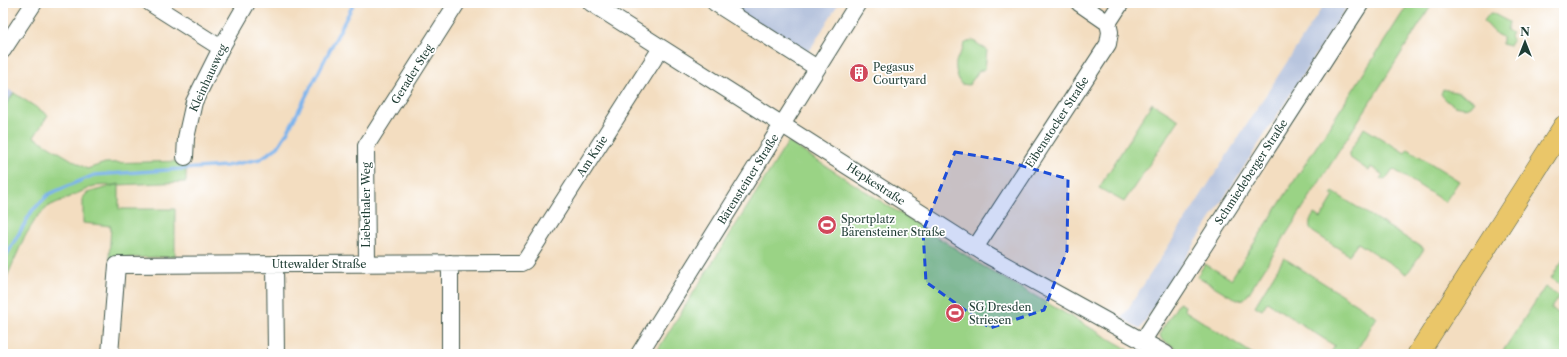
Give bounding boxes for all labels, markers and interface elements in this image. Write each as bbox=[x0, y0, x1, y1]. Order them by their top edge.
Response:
north arrow bbox=[1505, 22, 1545, 62]
text: N bbox=[1520, 25, 1530, 39]
street label: Gerader Steg bbox=[388, 41, 436, 107]
street label: Kleinhausweg bbox=[186, 42, 230, 114]
place label: Pegasus Courtyard bbox=[873, 60, 927, 87]
building icon: Pegasus Courtyard bbox=[848, 62, 870, 84]
street label: Eibenstocker Straße bbox=[1022, 74, 1092, 170]
street label: Schmiedeberger Straße bbox=[1212, 117, 1290, 227]
street label: Bärensteiner Straße bbox=[714, 131, 782, 227]
street label: Am Knie bbox=[573, 133, 610, 180]
street label: Hepkestraße bbox=[844, 160, 908, 208]
street label: Liebethaler Weg bbox=[359, 162, 373, 248]
place label: Sportplatz Bärensteiner Straße bbox=[841, 212, 945, 239]
sports icon: Sportplatz Bärensteiner Straße bbox=[816, 214, 838, 236]
street label: Uttewalder Straße bbox=[272, 257, 366, 271]
place label: SG Dresden Striesen bbox=[969, 300, 1032, 327]
sports icon: SG Dresden Striesen bbox=[944, 302, 966, 324]

